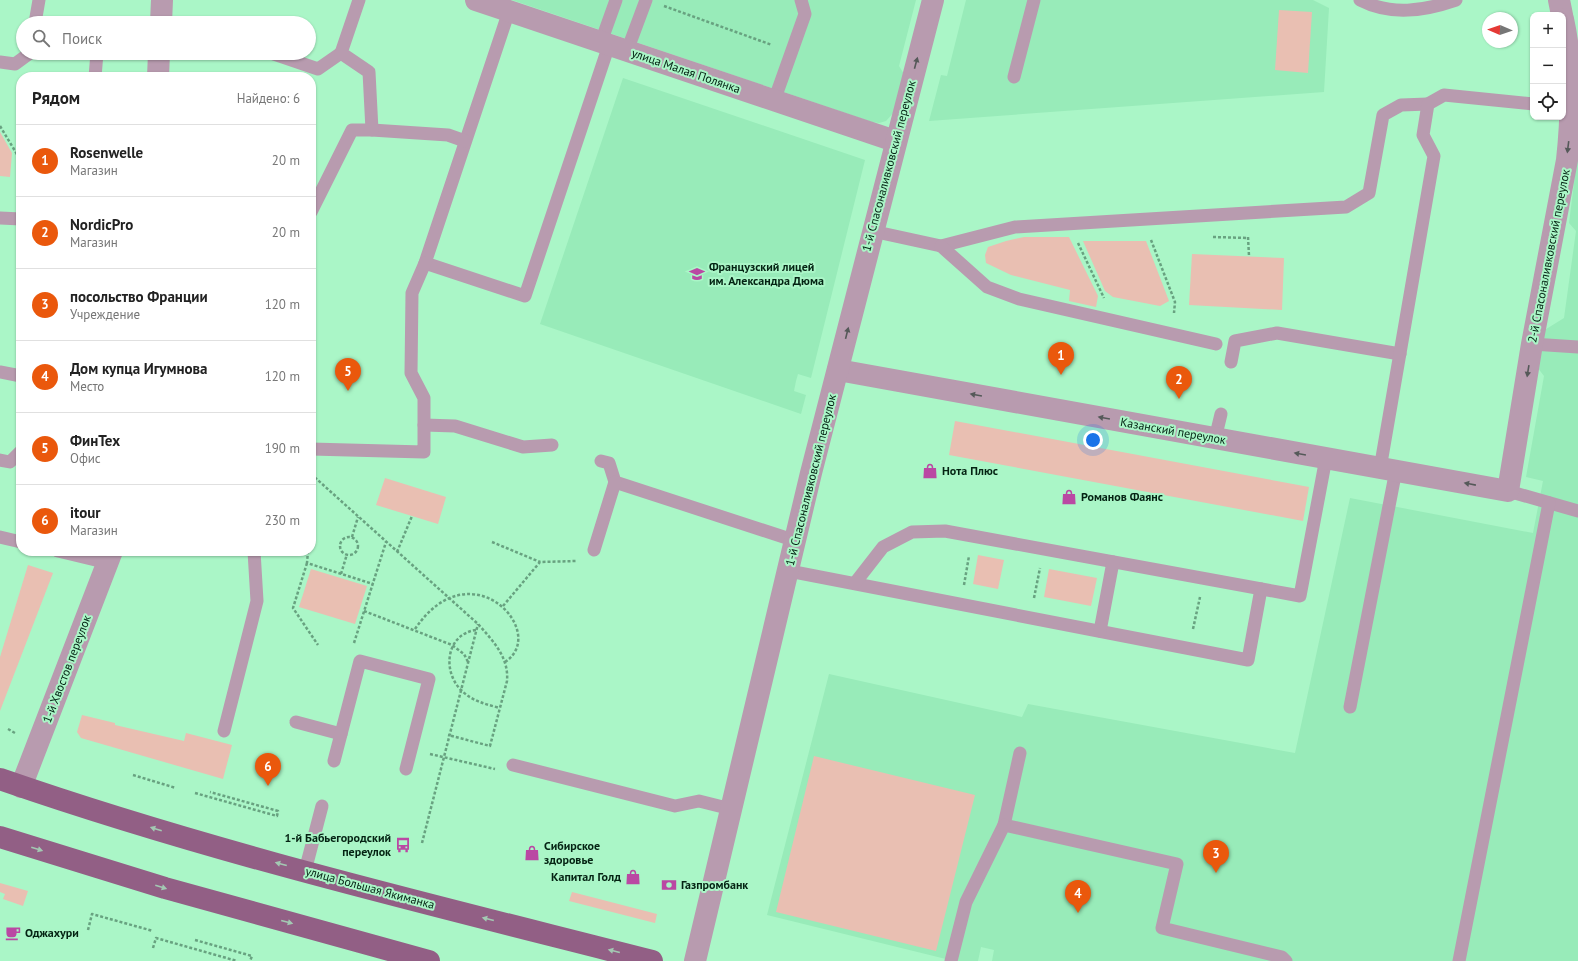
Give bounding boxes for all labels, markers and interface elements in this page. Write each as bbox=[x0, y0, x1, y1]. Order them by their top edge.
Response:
north arrow bbox=[1482, 12, 1518, 48]
map controls bbox=[1530, 12, 1566, 120]
button: + bbox=[1530, 12, 1566, 48]
search box bbox=[16, 16, 316, 60]
icon: search bbox=[30, 27, 52, 49]
text: Поиск bbox=[62, 29, 102, 48]
street label: улица Малая Полянка bbox=[630, 45, 743, 96]
button: − bbox=[1530, 48, 1566, 84]
one-way arrow bbox=[913, 57, 919, 69]
street label: 1-й Спасоналивковский переулок bbox=[858, 78, 919, 253]
button: locate bbox=[1530, 84, 1566, 120]
text: Рядом bbox=[32, 87, 80, 109]
text: Найдено: 6 bbox=[237, 90, 300, 107]
one-way arrow bbox=[1565, 141, 1571, 153]
text: Rosenwelle bbox=[70, 143, 143, 162]
text: 1 bbox=[41, 152, 49, 169]
text: 20 m bbox=[272, 152, 300, 169]
text: Магазин bbox=[70, 162, 118, 179]
street label: 2-й Спасоналивковский переулок bbox=[1524, 168, 1573, 344]
text: NordicPro bbox=[70, 215, 133, 234]
text: 2 bbox=[41, 224, 49, 241]
text: 20 m bbox=[272, 224, 300, 241]
text: Магазин bbox=[70, 234, 118, 251]
place label: Французский лицей им. Александра Дюма bbox=[709, 259, 824, 288]
school or university icon: Французский лицей им. Александра Дюма bbox=[688, 265, 706, 283]
text: посольство Франции bbox=[70, 287, 208, 306]
text: 3 bbox=[41, 296, 49, 313]
text: 120 m bbox=[265, 296, 300, 313]
text: Учреждение bbox=[70, 306, 140, 323]
one-way arrow bbox=[844, 326, 850, 338]
pin: 1 bbox=[1048, 342, 1074, 375]
pin: 5 bbox=[335, 358, 361, 391]
text: Дом купца Игумнова bbox=[70, 359, 208, 378]
one-way arrow bbox=[1524, 365, 1530, 377]
pin: 2 bbox=[1166, 366, 1192, 399]
text: 4 bbox=[41, 368, 49, 385]
text: 120 m bbox=[265, 368, 300, 385]
text: Место bbox=[70, 378, 104, 395]
street label: 1-й Спасоналивковский переулок bbox=[782, 392, 839, 567]
one-way arrow bbox=[970, 392, 982, 398]
street label: Казанский переулок bbox=[1119, 414, 1227, 447]
one-way arrow bbox=[1098, 415, 1110, 421]
your location bbox=[1083, 430, 1103, 450]
text: ФинТех bbox=[70, 431, 120, 450]
text: 5 bbox=[41, 440, 49, 457]
text: 190 m bbox=[265, 440, 300, 457]
text: Офис bbox=[70, 450, 101, 467]
one-way arrow bbox=[1294, 451, 1307, 457]
shop icon: Нота Плюс bbox=[921, 462, 939, 480]
place label: Нота Плюс bbox=[942, 463, 998, 478]
one-way arrow bbox=[1464, 481, 1476, 487]
shop icon: Романов Фаянс bbox=[1060, 488, 1078, 506]
place label: Романов Фаянс bbox=[1081, 489, 1163, 504]
text: itour bbox=[70, 503, 101, 522]
text: 6 bbox=[41, 512, 49, 529]
text: 230 m bbox=[265, 512, 300, 529]
text: Магазин bbox=[70, 522, 118, 539]
street label: 1-й Хвостов переулок bbox=[39, 613, 94, 725]
pin: 6 bbox=[255, 753, 281, 786]
one-way arrow bbox=[150, 826, 162, 832]
place label: 1-й Бабьегородский переулок bbox=[284, 830, 391, 859]
bus stop icon: 1-й Бабьегородский переулок bbox=[394, 836, 412, 854]
place label: Сибирское здоровье bbox=[544, 838, 600, 867]
pin: 3 bbox=[1203, 840, 1229, 873]
shop icon: Сибирское здоровье bbox=[523, 844, 541, 862]
one-way arrow bbox=[32, 846, 44, 852]
one-way arrow bbox=[275, 861, 287, 867]
street label: улица Большая Якиманка bbox=[304, 863, 436, 912]
shop icon: Капитал Голд bbox=[624, 868, 642, 886]
place label: Капитал Голд bbox=[551, 869, 621, 884]
bank icon: Газпромбанк bbox=[660, 876, 678, 894]
place label: Газпромбанк bbox=[681, 877, 748, 892]
pin: 4 bbox=[1065, 880, 1091, 913]
one-way arrow bbox=[156, 884, 168, 890]
one-way arrow bbox=[482, 916, 494, 922]
one-way arrow bbox=[281, 919, 293, 925]
cafe icon: Оджахури bbox=[4, 924, 22, 942]
place label: Оджахури bbox=[25, 925, 79, 940]
one-way arrow bbox=[608, 948, 620, 954]

